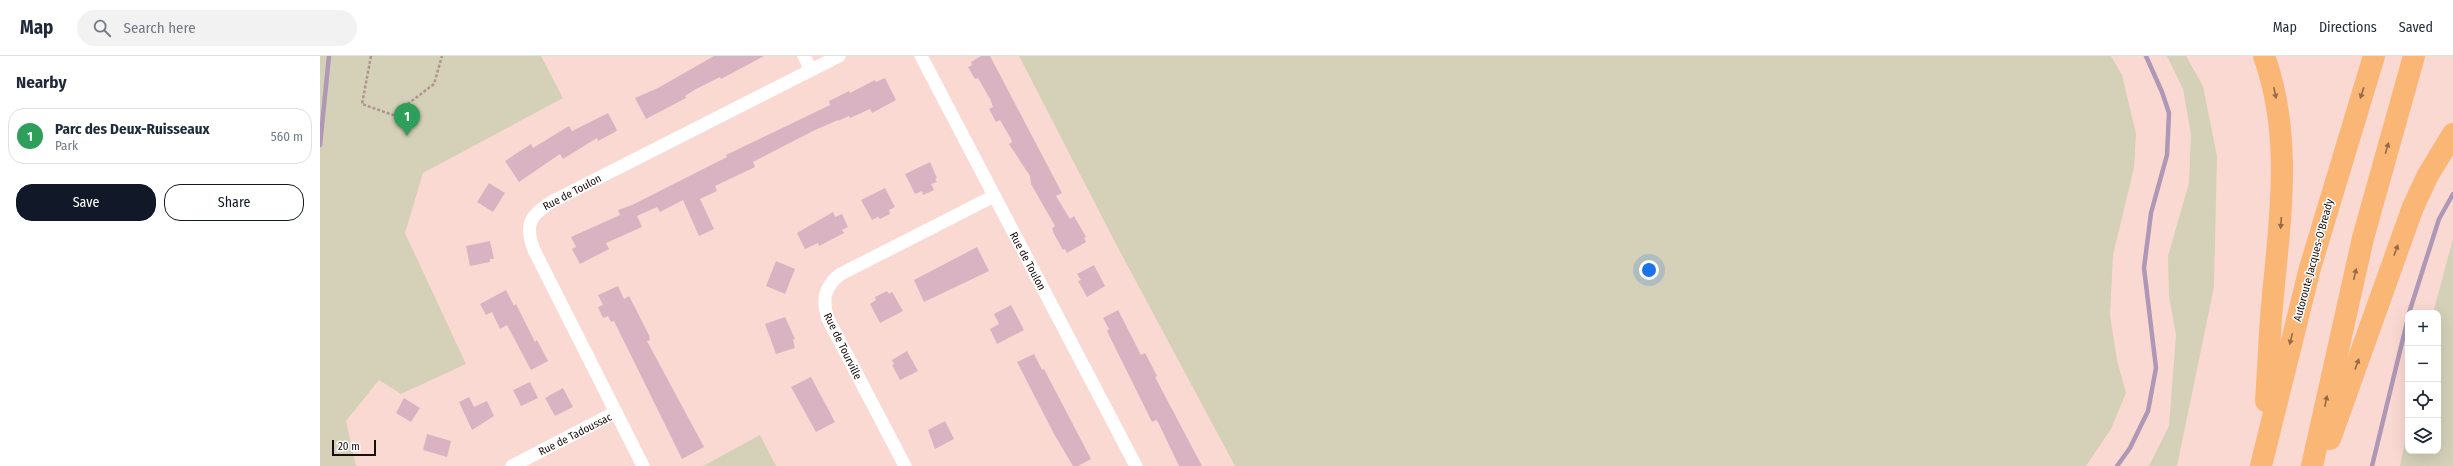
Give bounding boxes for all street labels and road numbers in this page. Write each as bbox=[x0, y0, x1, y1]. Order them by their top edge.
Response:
street label: Rue de Toulon bbox=[541, 172, 604, 213]
street label: Autoroute Jacques-O'Bready bbox=[2291, 197, 2336, 323]
street label: Rue de Toulon bbox=[1007, 230, 1048, 293]
street label: Rue de Tourville bbox=[821, 311, 864, 382]
street label: Rue de Tadoussac bbox=[536, 410, 614, 458]

